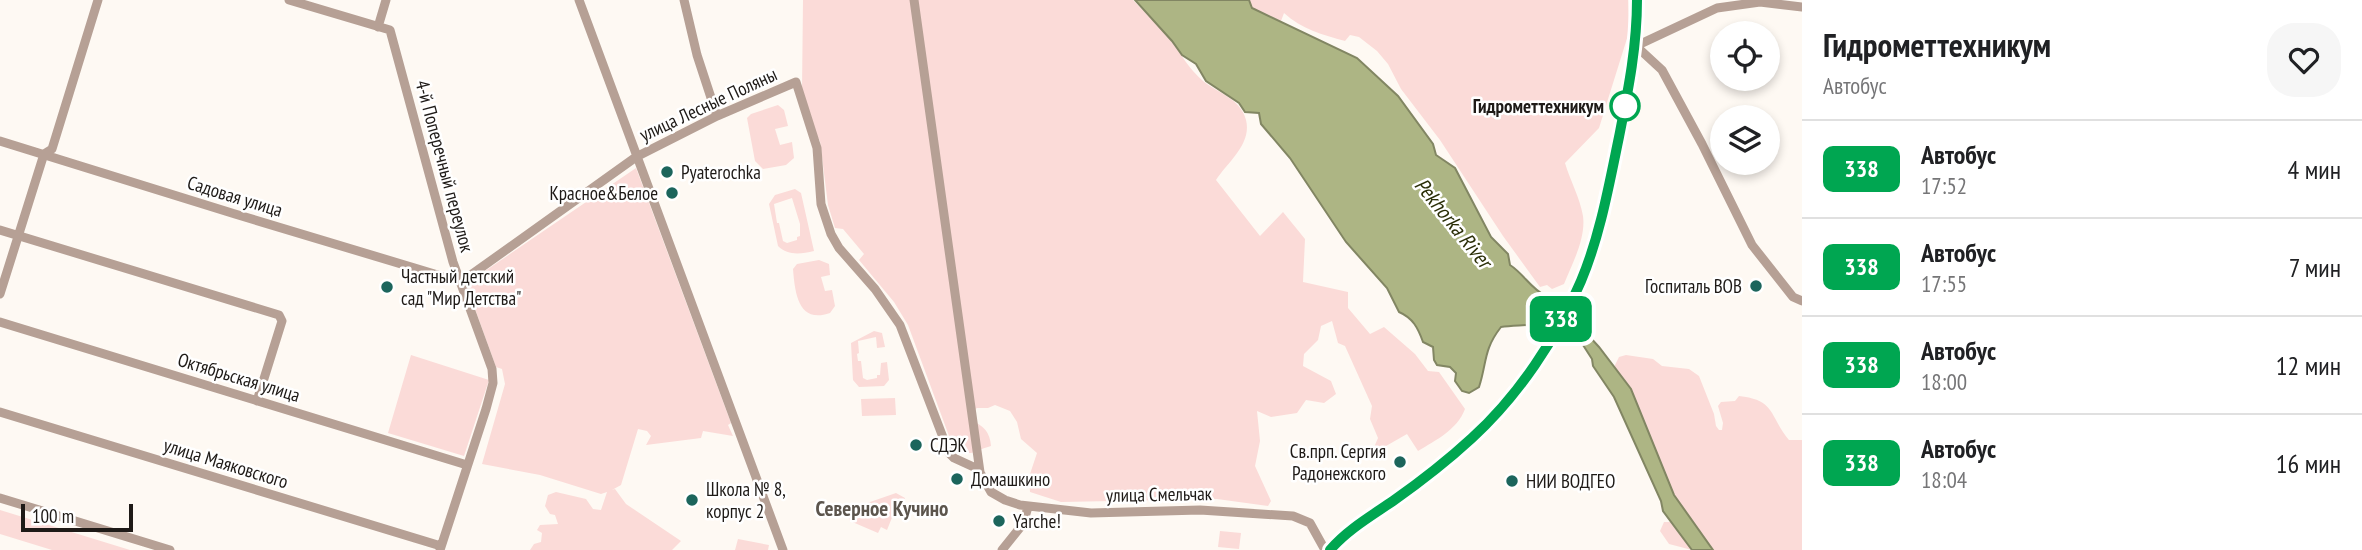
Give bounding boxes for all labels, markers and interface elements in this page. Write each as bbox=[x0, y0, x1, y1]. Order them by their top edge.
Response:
map controls bbox=[1710, 21, 1780, 175]
button: locate bbox=[1710, 21, 1780, 91]
text: Гидрометтехникум bbox=[1823, 23, 2051, 66]
button: heart bbox=[2267, 23, 2341, 97]
street label: улица Лесные Поляны bbox=[635, 62, 781, 146]
text: Автобус bbox=[1823, 71, 1887, 100]
street label: 4-й Поперечный переулок bbox=[410, 77, 480, 255]
marker: Гидрометтехникум bbox=[1610, 91, 1640, 121]
place label: Гидрометтехникум bbox=[1473, 94, 1604, 118]
button: layers bbox=[1710, 105, 1780, 175]
text: Автобус bbox=[1921, 138, 1996, 171]
text: 338 bbox=[1844, 153, 1879, 184]
text: 4 мин bbox=[2288, 153, 2341, 186]
place label: Pyaterochka bbox=[681, 160, 761, 184]
marker: Pyaterochka bbox=[659, 164, 675, 180]
street label: Садовая улица bbox=[184, 170, 286, 222]
text: 17:52 bbox=[1921, 171, 1967, 200]
water label: Pekhorka River bbox=[1409, 172, 1500, 276]
place label: Красное&Белое bbox=[549, 181, 658, 205]
marker: Красное&Белое bbox=[664, 185, 680, 201]
text: Автобус bbox=[1921, 236, 1996, 269]
text: 338 bbox=[1844, 251, 1879, 282]
text: 7 мин bbox=[2289, 251, 2341, 284]
place label: Частный детский сад "Мир Детства" bbox=[401, 264, 521, 310]
text: 17:55 bbox=[1921, 269, 1967, 298]
place label: Госпиталь ВОВ bbox=[1645, 274, 1742, 298]
marker: Госпиталь ВОВ bbox=[1748, 278, 1764, 294]
marker: Частный детский сад "Мир Детства" bbox=[379, 279, 395, 295]
line badge: 338 bbox=[1521, 296, 1601, 342]
text: 338 bbox=[1544, 303, 1578, 334]
text: Автобус bbox=[1921, 334, 1996, 367]
street label: Октябрьская улица bbox=[175, 347, 303, 407]
text: 338 bbox=[1844, 349, 1879, 380]
text: 12 мин bbox=[2276, 349, 2341, 382]
text: 18:00 bbox=[1921, 367, 1967, 396]
text: Автобус bbox=[1921, 432, 1996, 465]
street label: улица Маяковского bbox=[161, 433, 291, 493]
place label: СДЭК bbox=[930, 433, 967, 457]
marker: СДЭК bbox=[908, 437, 924, 453]
place label: Св.прп. Сергия Радонежского bbox=[1290, 439, 1386, 485]
text: 338 bbox=[1844, 447, 1879, 478]
text: 16 мин bbox=[2276, 447, 2341, 480]
marker: Св.прп. Сергия Радонежского bbox=[1392, 454, 1408, 470]
text: 18:04 bbox=[1921, 465, 1967, 494]
place label: Домашкино bbox=[971, 467, 1050, 491]
place label: НИИ ВОДГЕО bbox=[1526, 469, 1615, 493]
marker: Домашкино bbox=[949, 471, 965, 487]
marker: НИИ ВОДГЕО bbox=[1504, 473, 1520, 489]
place label: Школа № 8, корпус 2 bbox=[706, 477, 786, 523]
street label: улица Смельчак bbox=[1106, 481, 1213, 507]
marker: Школа № 8, корпус 2 bbox=[684, 492, 700, 508]
district label: Северное Кучино bbox=[816, 495, 948, 522]
scale bar bbox=[21, 501, 133, 533]
text: 100 m bbox=[32, 504, 74, 528]
place label: Yarche! bbox=[1013, 509, 1061, 533]
marker: Yarche! bbox=[991, 513, 1007, 529]

